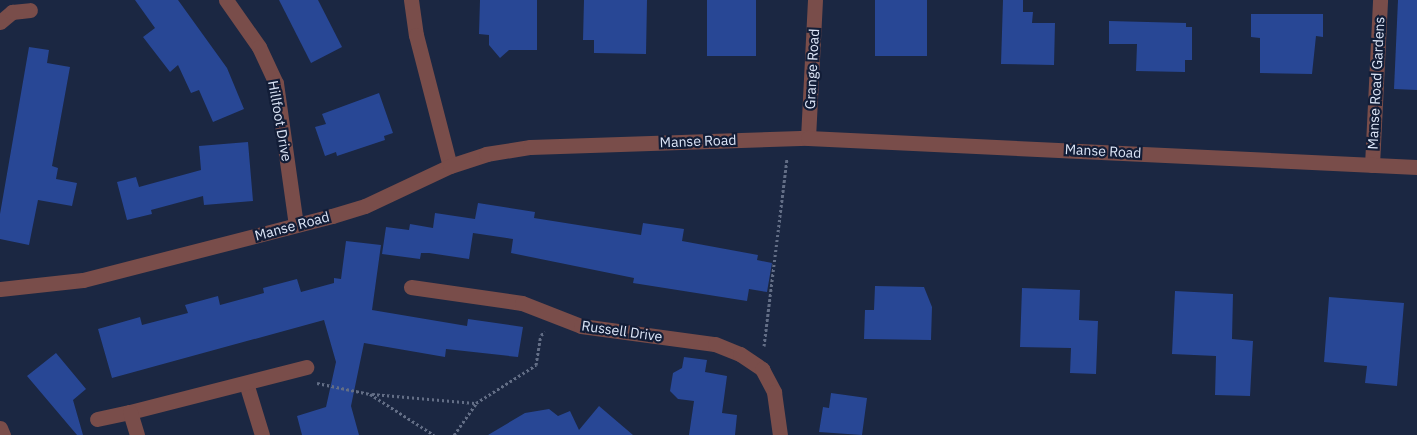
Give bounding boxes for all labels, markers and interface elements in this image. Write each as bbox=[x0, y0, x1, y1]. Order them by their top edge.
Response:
street label: Manse Road Gardens bbox=[1364, 16, 1388, 150]
street label: Grange Road bbox=[801, 28, 823, 110]
street label: Hillfoot Drive bbox=[265, 79, 295, 163]
street label: Manse Road bbox=[659, 131, 737, 151]
street label: Manse Road bbox=[1064, 141, 1142, 161]
street label: Manse Road bbox=[253, 208, 331, 244]
street label: Russell Drive bbox=[580, 317, 664, 345]

